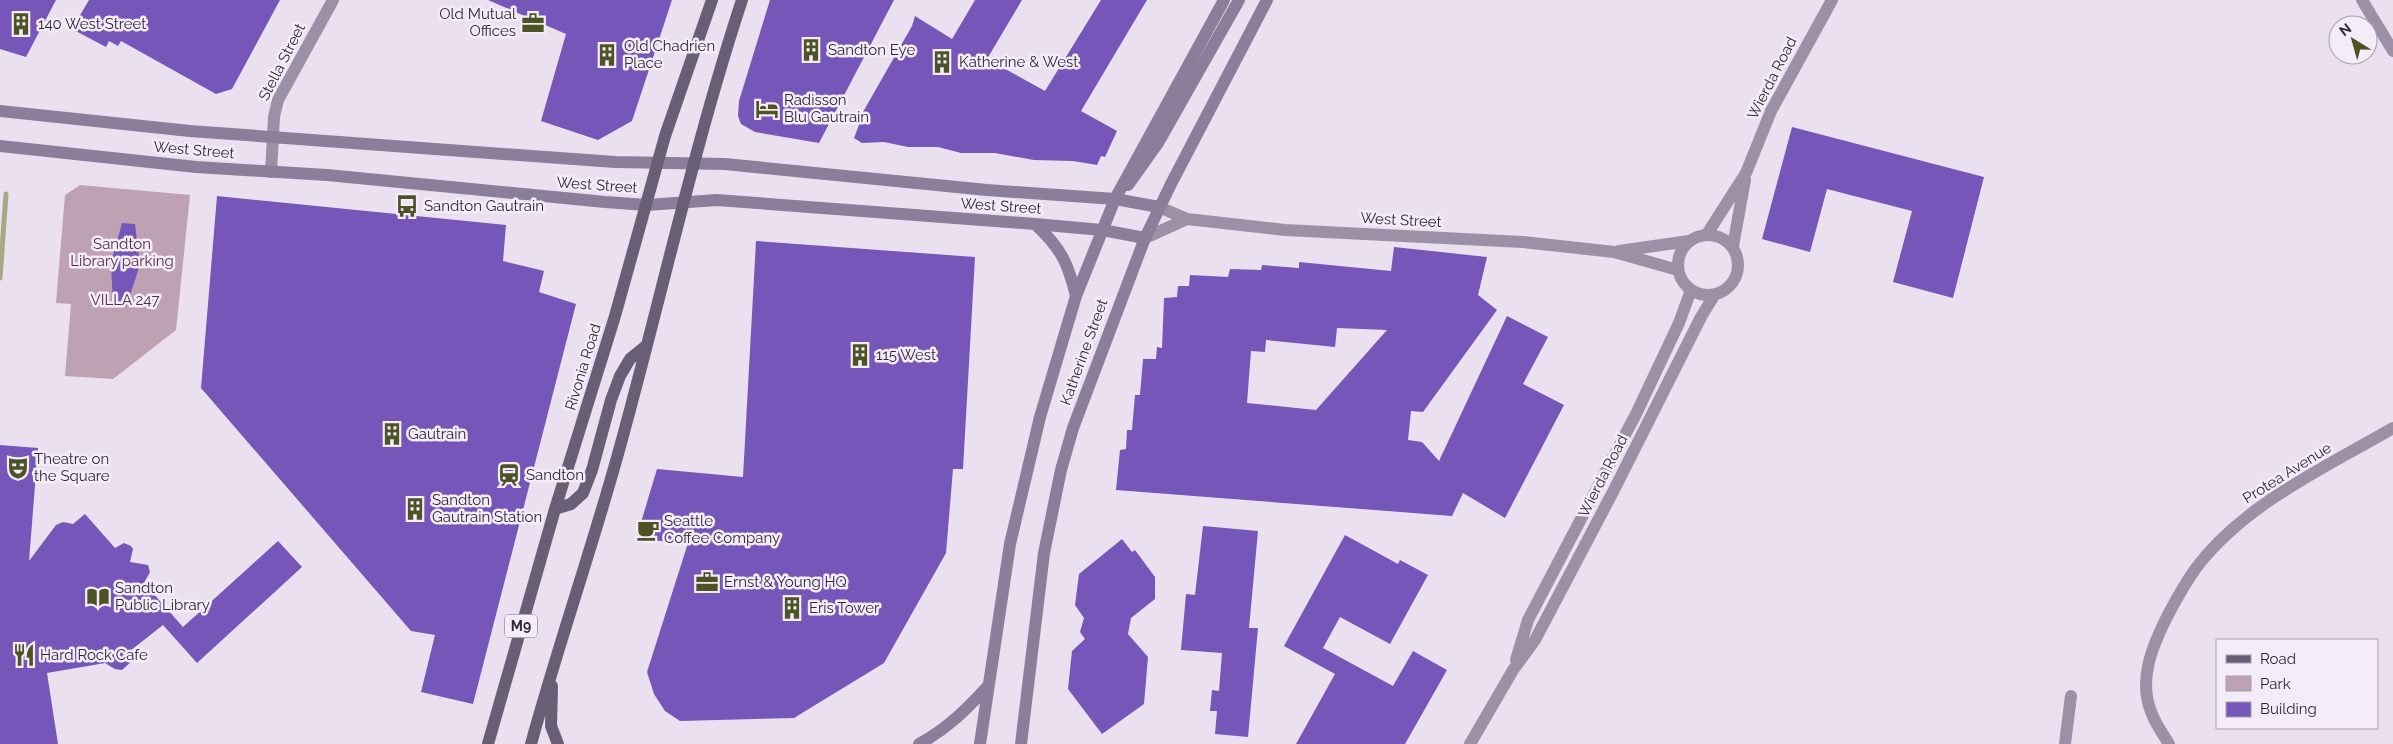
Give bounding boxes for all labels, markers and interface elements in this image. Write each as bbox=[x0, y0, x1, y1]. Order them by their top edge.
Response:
place label: Old Mutual Offices bbox=[439, 5, 517, 40]
office icon: Old Mutual Offices bbox=[520, 10, 546, 36]
building icon: 140 West Street bbox=[8, 11, 34, 37]
place label: 140 West Street bbox=[38, 15, 146, 33]
north arrow bbox=[2328, 15, 2378, 65]
street label: Stella Street bbox=[255, 20, 309, 104]
text: N bbox=[2336, 20, 2354, 39]
street label: Wierda Road bbox=[1744, 34, 1800, 122]
place label: Old Chadrien Place bbox=[624, 37, 715, 72]
building icon: Sandton Eye bbox=[798, 37, 824, 63]
place label: Sandton Eye bbox=[828, 41, 915, 59]
building icon: Old Chadrien Place bbox=[594, 42, 620, 68]
building icon: Katherine & West bbox=[929, 49, 955, 75]
place label: Katherine & West bbox=[959, 53, 1078, 71]
place label: Radisson Blu Gautrain bbox=[784, 91, 869, 126]
hotel icon: Radisson Blu Gautrain bbox=[754, 96, 780, 122]
street label: West Street bbox=[153, 137, 235, 163]
street label: West Street bbox=[556, 173, 638, 197]
bus stop icon: Sandton Gautrain bbox=[394, 193, 420, 219]
street label: West Street bbox=[960, 194, 1042, 218]
place label: Sandton Gautrain bbox=[424, 197, 544, 215]
street label: West Street bbox=[1360, 209, 1442, 231]
park label: Sandton Library parking bbox=[70, 235, 174, 270]
park label: VILLA 247 bbox=[91, 291, 159, 309]
street label: Katherine Street bbox=[1056, 296, 1112, 408]
street label: Rivonia Road bbox=[561, 322, 605, 412]
building icon: 115 West bbox=[847, 342, 873, 368]
place label: 115 West bbox=[876, 346, 936, 364]
building icon: Gautrain bbox=[379, 421, 405, 447]
place label: Gautrain bbox=[408, 425, 466, 443]
street label: Wierda Road bbox=[1575, 432, 1631, 520]
street label: Protea Avenue bbox=[2239, 438, 2335, 507]
place label: Theatre on the Square bbox=[34, 450, 110, 485]
theatre icon: Theatre on the Square bbox=[5, 455, 31, 481]
station icon: Sandton bbox=[496, 462, 522, 488]
place label: Sandton bbox=[526, 466, 584, 484]
place label: Sandton Gautrain Station bbox=[432, 491, 542, 526]
building icon: Sandton Gautrain Station bbox=[402, 496, 428, 522]
place label: Seattle Coffee Company bbox=[664, 512, 780, 547]
cafe icon: Seattle Coffee Company bbox=[635, 517, 661, 543]
office icon: Ernst & Young HQ bbox=[694, 569, 720, 595]
place label: Ernst & Young HQ bbox=[724, 573, 847, 591]
place label: Sandton Public Library bbox=[115, 579, 210, 614]
library icon: Sandton Public Library bbox=[85, 584, 111, 610]
building icon: Eris Tower bbox=[779, 595, 805, 621]
place label: Eris Tower bbox=[809, 599, 880, 617]
road number: M9 bbox=[505, 614, 537, 638]
legend bbox=[2216, 639, 2378, 729]
restaurant icon: Hard Rock Cafe bbox=[11, 642, 37, 668]
place label: Hard Rock Cafe bbox=[40, 646, 148, 664]
text: Road bbox=[2260, 650, 2296, 668]
text: Park bbox=[2260, 675, 2291, 693]
text: Building bbox=[2260, 700, 2317, 718]

